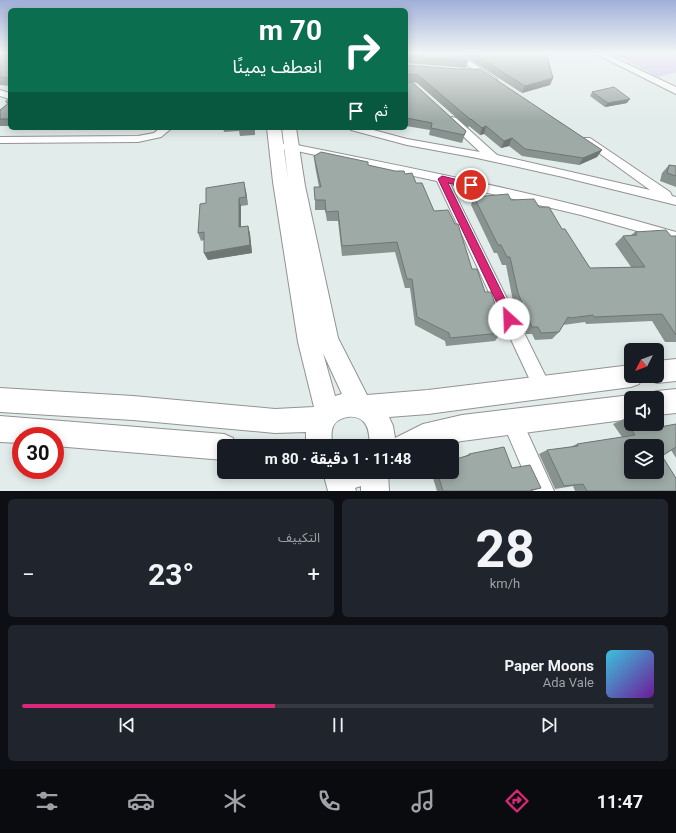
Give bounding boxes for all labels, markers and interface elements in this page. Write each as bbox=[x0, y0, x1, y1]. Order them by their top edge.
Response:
text: 70 m bbox=[259, 14, 322, 47]
icon: right bbox=[336, 24, 388, 76]
text: انعطف يمينًا bbox=[233, 56, 322, 77]
icon: arrive bbox=[345, 100, 367, 122]
text: ثم bbox=[375, 102, 388, 120]
pin bbox=[454, 168, 488, 202]
icon: arrive bbox=[460, 174, 482, 196]
position arrow bbox=[488, 298, 530, 340]
north arrow bbox=[624, 343, 664, 383]
map controls bbox=[624, 343, 664, 479]
button: sound bbox=[624, 391, 664, 431]
speed limit sign: 30 bbox=[12, 427, 64, 479]
button: layers bbox=[624, 439, 664, 479]
text: 11:48 · 1 دقيقة · 80 m bbox=[265, 450, 411, 468]
text: 28 bbox=[475, 519, 535, 580]
text: التكييف bbox=[278, 530, 320, 545]
text: 23° bbox=[148, 557, 194, 592]
text: − bbox=[22, 562, 35, 587]
text: + bbox=[308, 562, 320, 587]
text: km/h bbox=[490, 576, 520, 591]
text: Paper Moons bbox=[504, 657, 594, 675]
text: Ada Vale bbox=[543, 675, 594, 690]
icon: previous bbox=[116, 714, 138, 736]
icon: pause bbox=[327, 714, 349, 736]
icon: next bbox=[538, 714, 560, 736]
icon: filters bbox=[33, 787, 61, 815]
icon: car bbox=[127, 787, 155, 815]
icon: climate bbox=[221, 787, 249, 815]
icon: phone bbox=[315, 787, 343, 815]
icon: music bbox=[409, 787, 437, 815]
icon: directions bbox=[503, 787, 531, 815]
text: 11:47 bbox=[597, 791, 643, 812]

